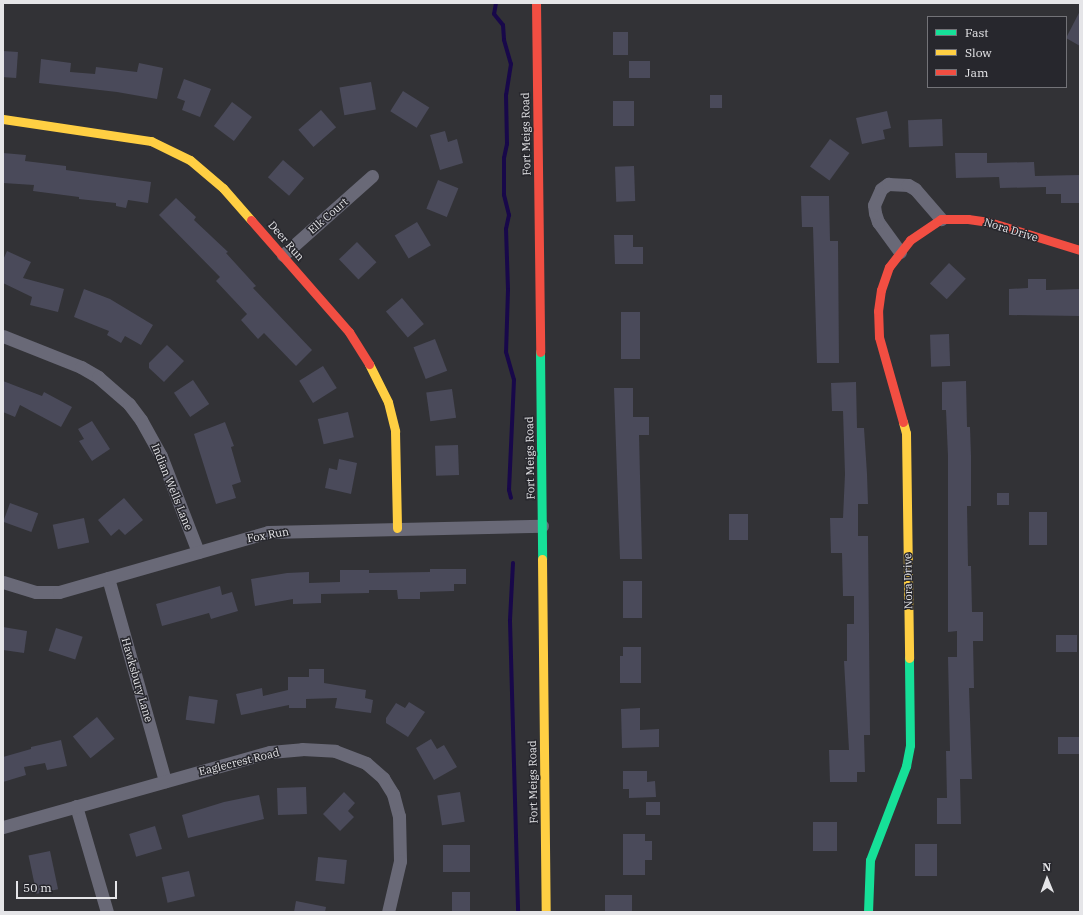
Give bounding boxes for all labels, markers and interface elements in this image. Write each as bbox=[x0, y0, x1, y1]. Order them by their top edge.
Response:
legend bbox=[927, 16, 1067, 88]
text: Fast bbox=[965, 25, 989, 40]
text: Slow bbox=[965, 45, 992, 60]
text: Jam bbox=[965, 65, 988, 80]
street label: Fort Meigs Road bbox=[519, 92, 533, 176]
street label: Elk Court bbox=[305, 195, 351, 237]
street label: Nora Drive bbox=[982, 216, 1040, 244]
street label: Deer Run bbox=[265, 218, 307, 264]
street label: Fort Meigs Road bbox=[523, 416, 537, 500]
street label: Indian Wells Lane bbox=[149, 442, 195, 532]
street label: Fox Run bbox=[246, 525, 290, 545]
street label: Nora Drive bbox=[901, 553, 915, 609]
street label: Hawksbury Lane bbox=[119, 636, 155, 724]
street label: Fort Meigs Road bbox=[526, 740, 540, 824]
street label: Eaglecrest Road bbox=[197, 746, 281, 778]
north arrow bbox=[1027, 859, 1067, 899]
text: N bbox=[1042, 860, 1051, 874]
scale bar bbox=[18, 873, 119, 899]
text: 50 m bbox=[23, 880, 52, 895]

